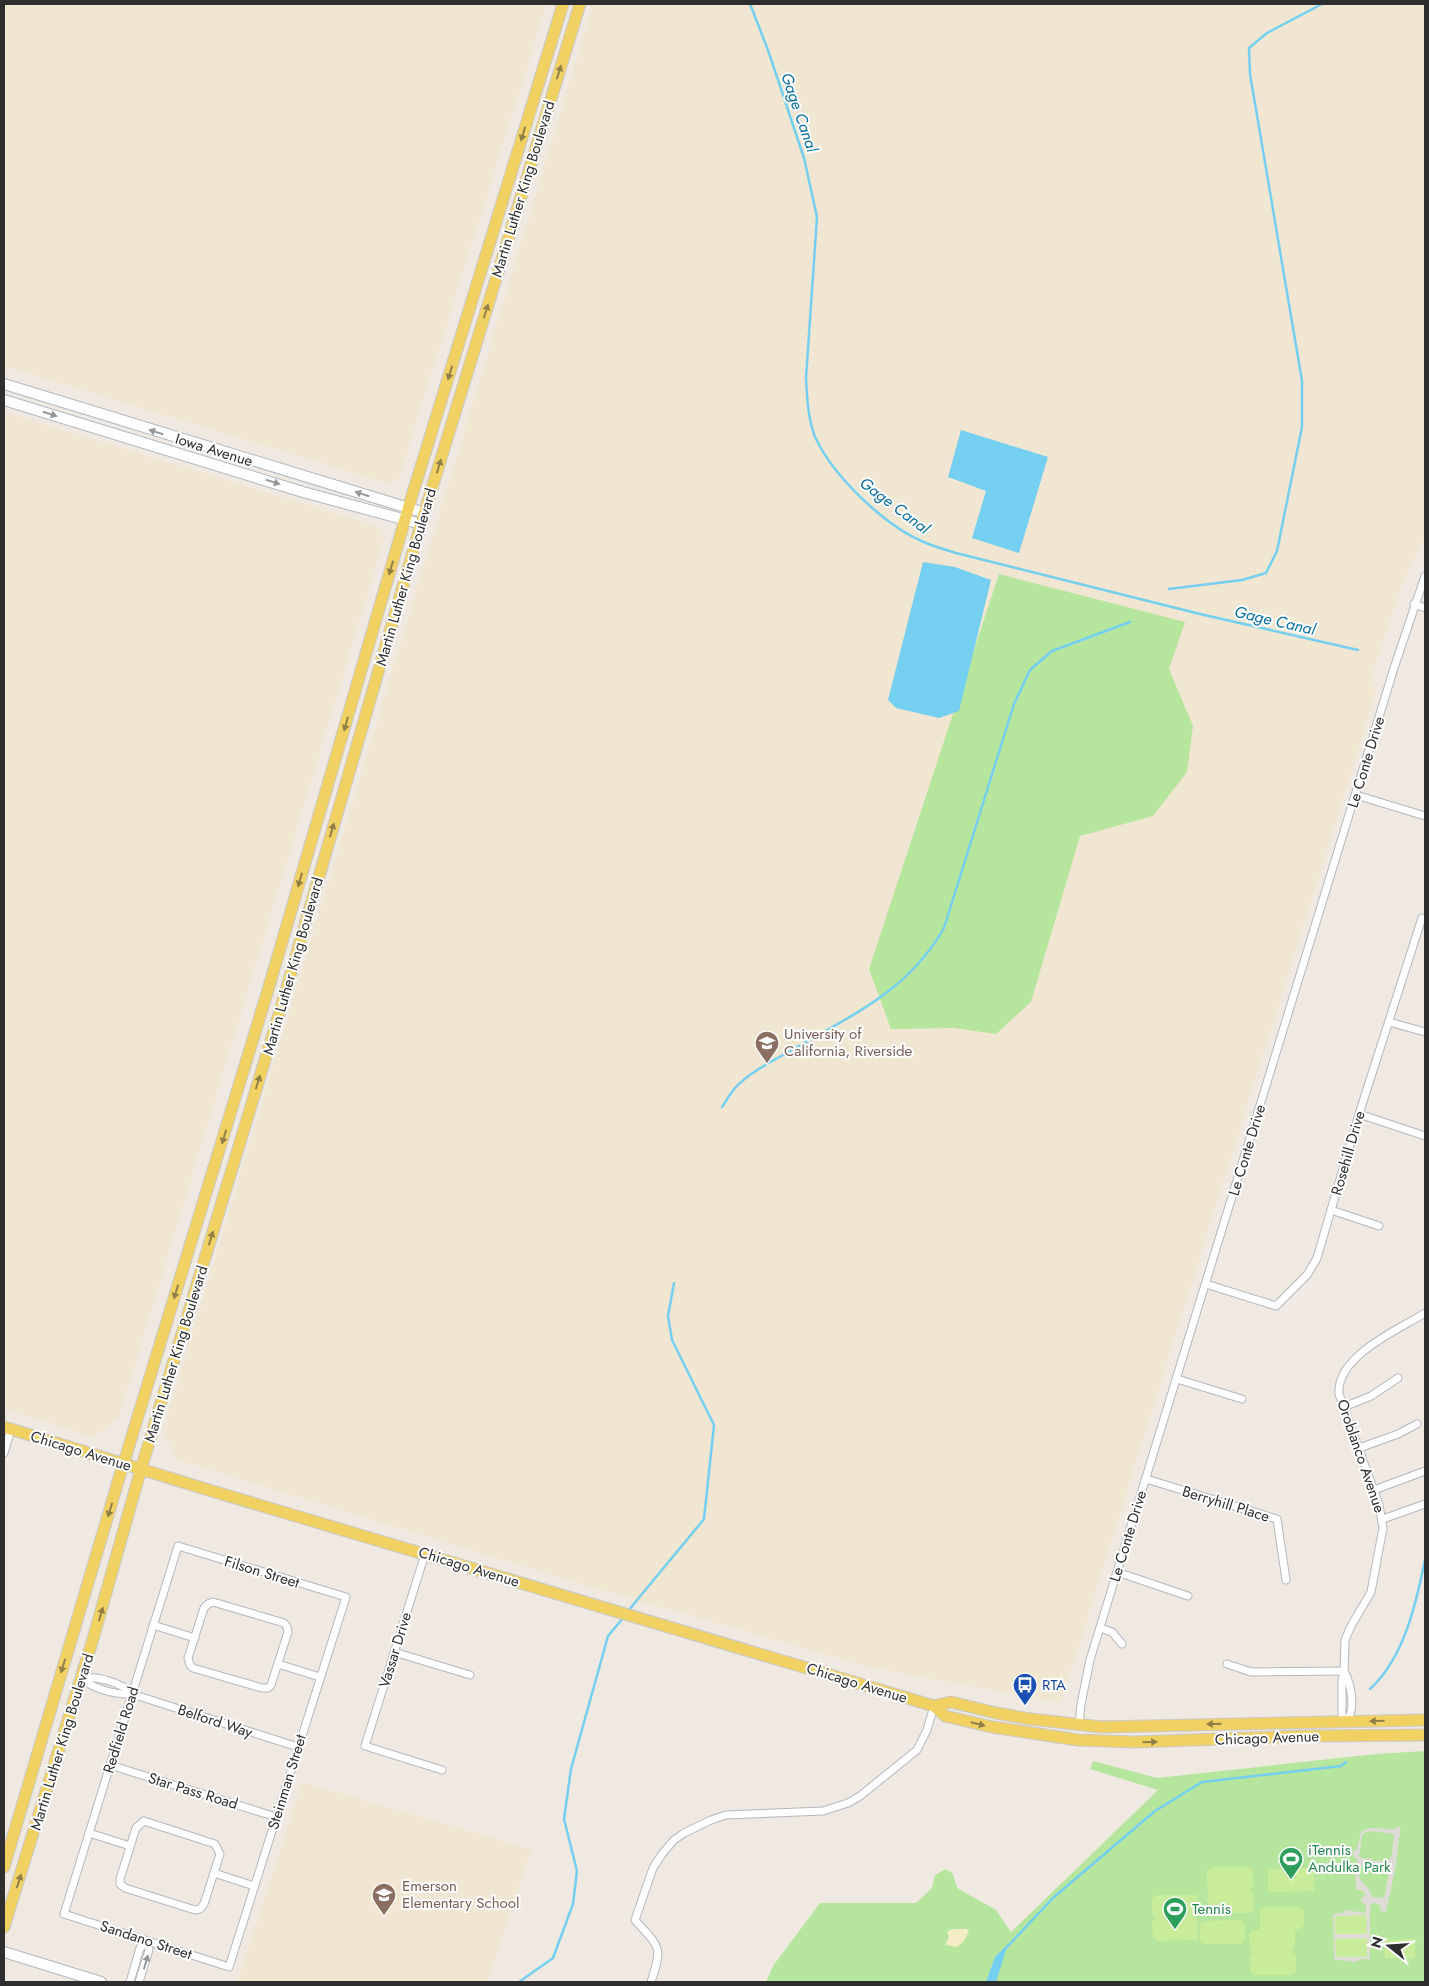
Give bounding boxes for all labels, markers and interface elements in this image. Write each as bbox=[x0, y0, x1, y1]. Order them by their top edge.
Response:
one-way arrow bbox=[556, 64, 564, 79]
water label: Gage Canal bbox=[775, 69, 824, 156]
street label: Martin Luther King Boulevard bbox=[486, 98, 560, 280]
one-way arrow bbox=[519, 127, 527, 142]
one-way arrow bbox=[483, 303, 491, 318]
one-way arrow bbox=[445, 366, 453, 381]
one-way arrow bbox=[43, 411, 58, 419]
one-way arrow bbox=[149, 427, 164, 435]
street label: Iowa Avenue bbox=[172, 428, 256, 472]
one-way arrow bbox=[435, 459, 443, 474]
water label: Gage Canal bbox=[855, 471, 936, 540]
one-way arrow bbox=[265, 479, 280, 487]
street label: Martin Luther King Boulevard bbox=[370, 486, 442, 668]
one-way arrow bbox=[354, 490, 369, 498]
one-way arrow bbox=[387, 560, 395, 575]
water label: Gage Canal bbox=[1232, 600, 1319, 641]
street label: Le Conte Drive bbox=[1342, 713, 1390, 810]
one-way arrow bbox=[341, 717, 349, 732]
one-way arrow bbox=[329, 822, 337, 837]
one-way arrow bbox=[296, 873, 304, 888]
street label: Martin Luther King Boulevard bbox=[257, 875, 329, 1057]
place label: University of California, Riverside bbox=[784, 1023, 913, 1062]
school or university icon: University of California, Riverside bbox=[754, 1030, 780, 1064]
one-way arrow bbox=[255, 1075, 263, 1090]
street label: Le Conte Drive bbox=[1223, 1101, 1271, 1198]
street label: Rosehill Drive bbox=[1325, 1108, 1371, 1198]
one-way arrow bbox=[219, 1129, 227, 1144]
one-way arrow bbox=[208, 1230, 216, 1245]
street label: Martin Luther King Boulevard bbox=[139, 1263, 213, 1445]
one-way arrow bbox=[172, 1285, 180, 1300]
street label: Oroblanco Avenue bbox=[1331, 1396, 1391, 1516]
street label: Chicago Avenue bbox=[28, 1425, 134, 1477]
street label: Berryhill Place bbox=[1180, 1480, 1273, 1528]
street label: Le Conte Drive bbox=[1104, 1487, 1152, 1584]
one-way arrow bbox=[105, 1502, 113, 1517]
street label: Chicago Avenue bbox=[416, 1541, 522, 1593]
street label: Filson Street bbox=[222, 1550, 303, 1594]
one-way arrow bbox=[97, 1606, 105, 1621]
street label: Vassar Drive bbox=[373, 1609, 417, 1690]
street label: Martin Luther King Boulevard bbox=[25, 1651, 99, 1833]
street label: Chicago Avenue bbox=[804, 1657, 910, 1709]
one-way arrow bbox=[59, 1658, 67, 1673]
bus stop icon: RTA bbox=[1012, 1672, 1038, 1706]
place label: RTA bbox=[1042, 1674, 1066, 1696]
street label: Redfield Road bbox=[97, 1684, 145, 1776]
street label: Belford Way bbox=[175, 1699, 256, 1744]
one-way arrow bbox=[1368, 1717, 1384, 1725]
one-way arrow bbox=[971, 1720, 986, 1728]
one-way arrow bbox=[1206, 1720, 1222, 1728]
street label: Chicago Avenue bbox=[1214, 1725, 1320, 1751]
street label: Steinman Street bbox=[262, 1731, 312, 1832]
one-way arrow bbox=[1142, 1737, 1158, 1745]
street label: Star Pass Road bbox=[145, 1767, 241, 1815]
place label: iTennis Andulka Park bbox=[1308, 1839, 1391, 1878]
sports icon: iTennis Andulka Park bbox=[1278, 1846, 1304, 1880]
one-way arrow bbox=[15, 1873, 23, 1888]
place label: Emerson Elementary School bbox=[402, 1875, 519, 1914]
school or university icon: Emerson Elementary School bbox=[371, 1882, 397, 1916]
sports icon: Tennis bbox=[1162, 1896, 1188, 1930]
place label: Tennis bbox=[1192, 1898, 1231, 1920]
street label: Sandano Street bbox=[97, 1915, 195, 1965]
north arrow bbox=[1364, 1921, 1414, 1971]
text: N bbox=[1365, 1934, 1388, 1950]
one-way arrow bbox=[142, 1954, 150, 1969]

